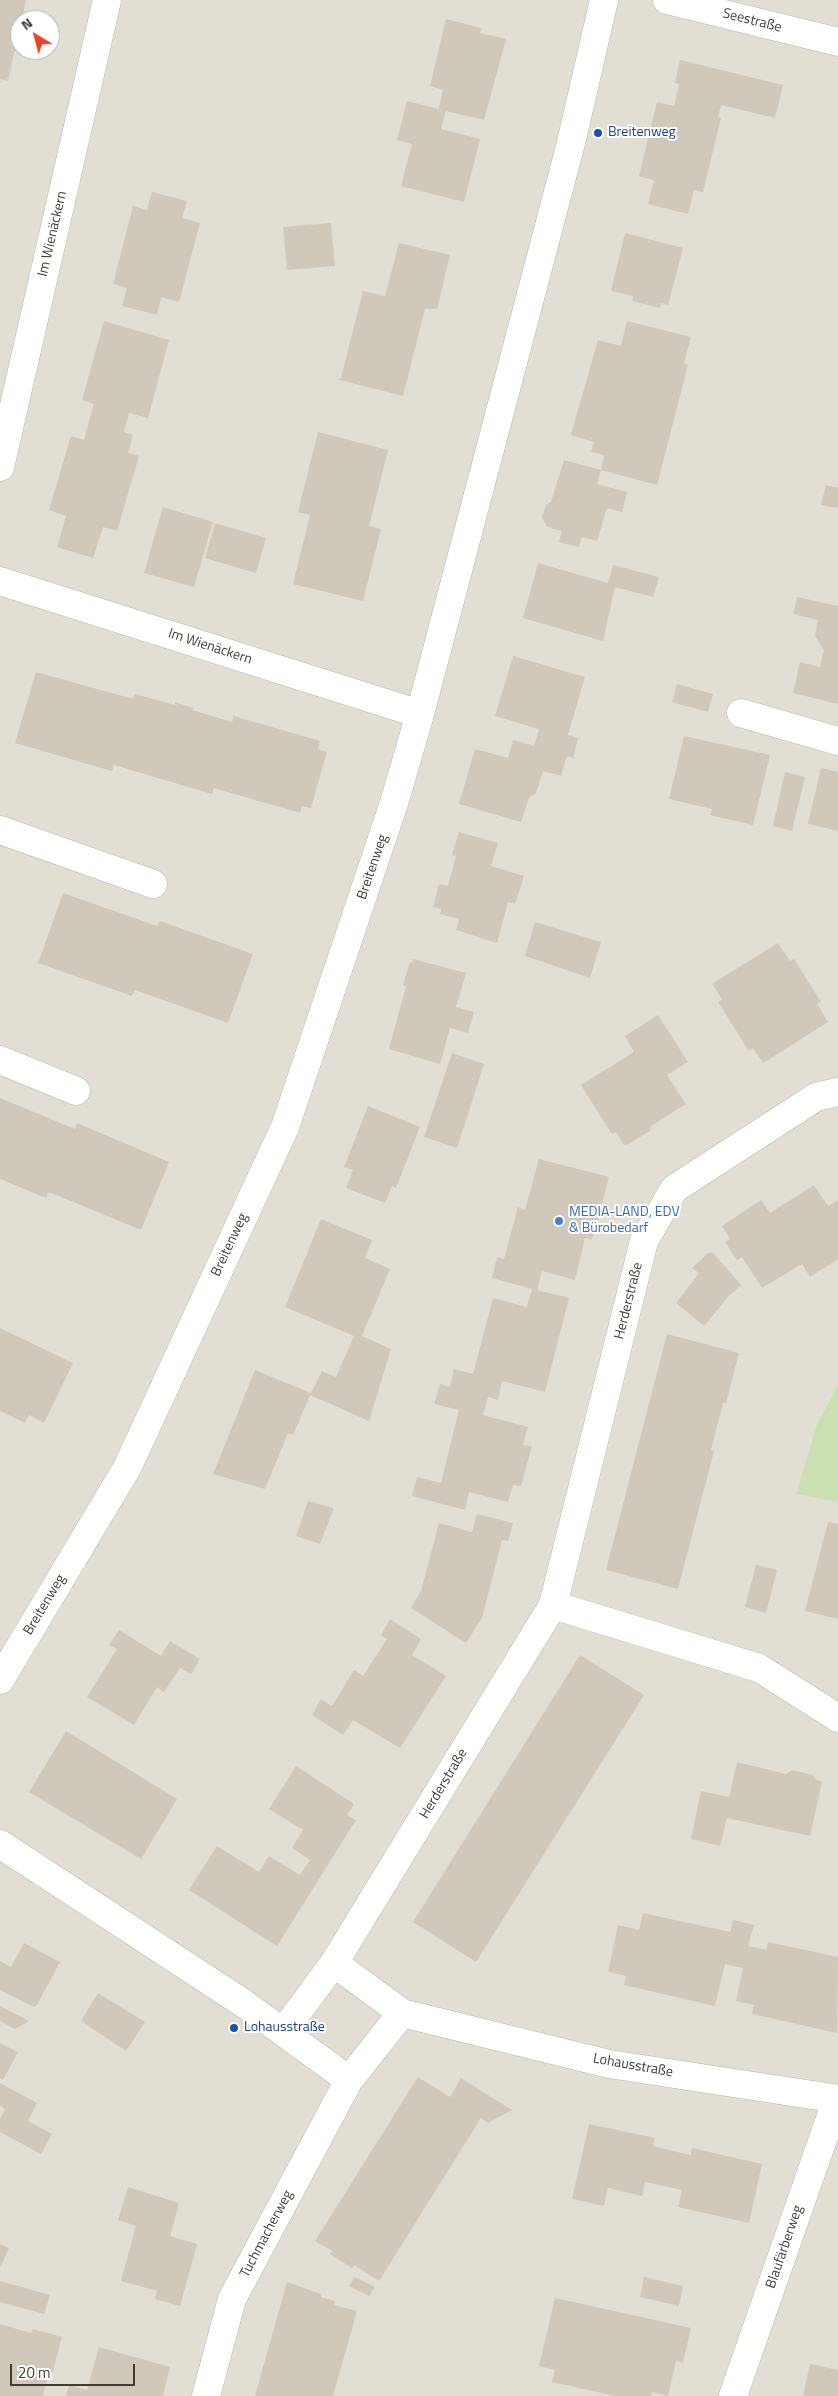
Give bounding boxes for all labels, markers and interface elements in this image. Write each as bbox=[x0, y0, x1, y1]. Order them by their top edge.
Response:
street label: Seestraße bbox=[721, 6, 783, 36]
north arrow bbox=[10, 10, 60, 60]
text: N bbox=[16, 12, 36, 35]
place label: Breitenweg bbox=[608, 125, 676, 141]
marker: Breitenweg bbox=[592, 127, 604, 139]
street label: Im Wienäckern bbox=[35, 190, 71, 278]
street label: Im Wienäckern bbox=[166, 626, 254, 668]
street label: Breitenweg bbox=[354, 832, 392, 902]
place label: MEDIA-LAND, EDV & Bürobedarf bbox=[569, 1205, 680, 1238]
street label: Breitenweg bbox=[208, 1211, 252, 1279]
marker: MEDIA-LAND, EDV & Bürobedarf bbox=[553, 1215, 565, 1227]
street label: Herderstraße bbox=[611, 1261, 647, 1341]
street label: Breitenweg bbox=[20, 1572, 70, 1638]
street label: Herderstraße bbox=[417, 1746, 471, 1822]
place label: Lohausstraße bbox=[244, 2020, 325, 2036]
marker: Lohausstraße bbox=[228, 2022, 240, 2034]
street label: Lohausstraße bbox=[592, 2051, 674, 2081]
street label: Tuchmacherweg bbox=[237, 2188, 297, 2280]
street label: Blaufärberweg bbox=[763, 2203, 807, 2291]
scale bar bbox=[12, 2354, 138, 2386]
text: 20 m bbox=[18, 2361, 51, 2384]

